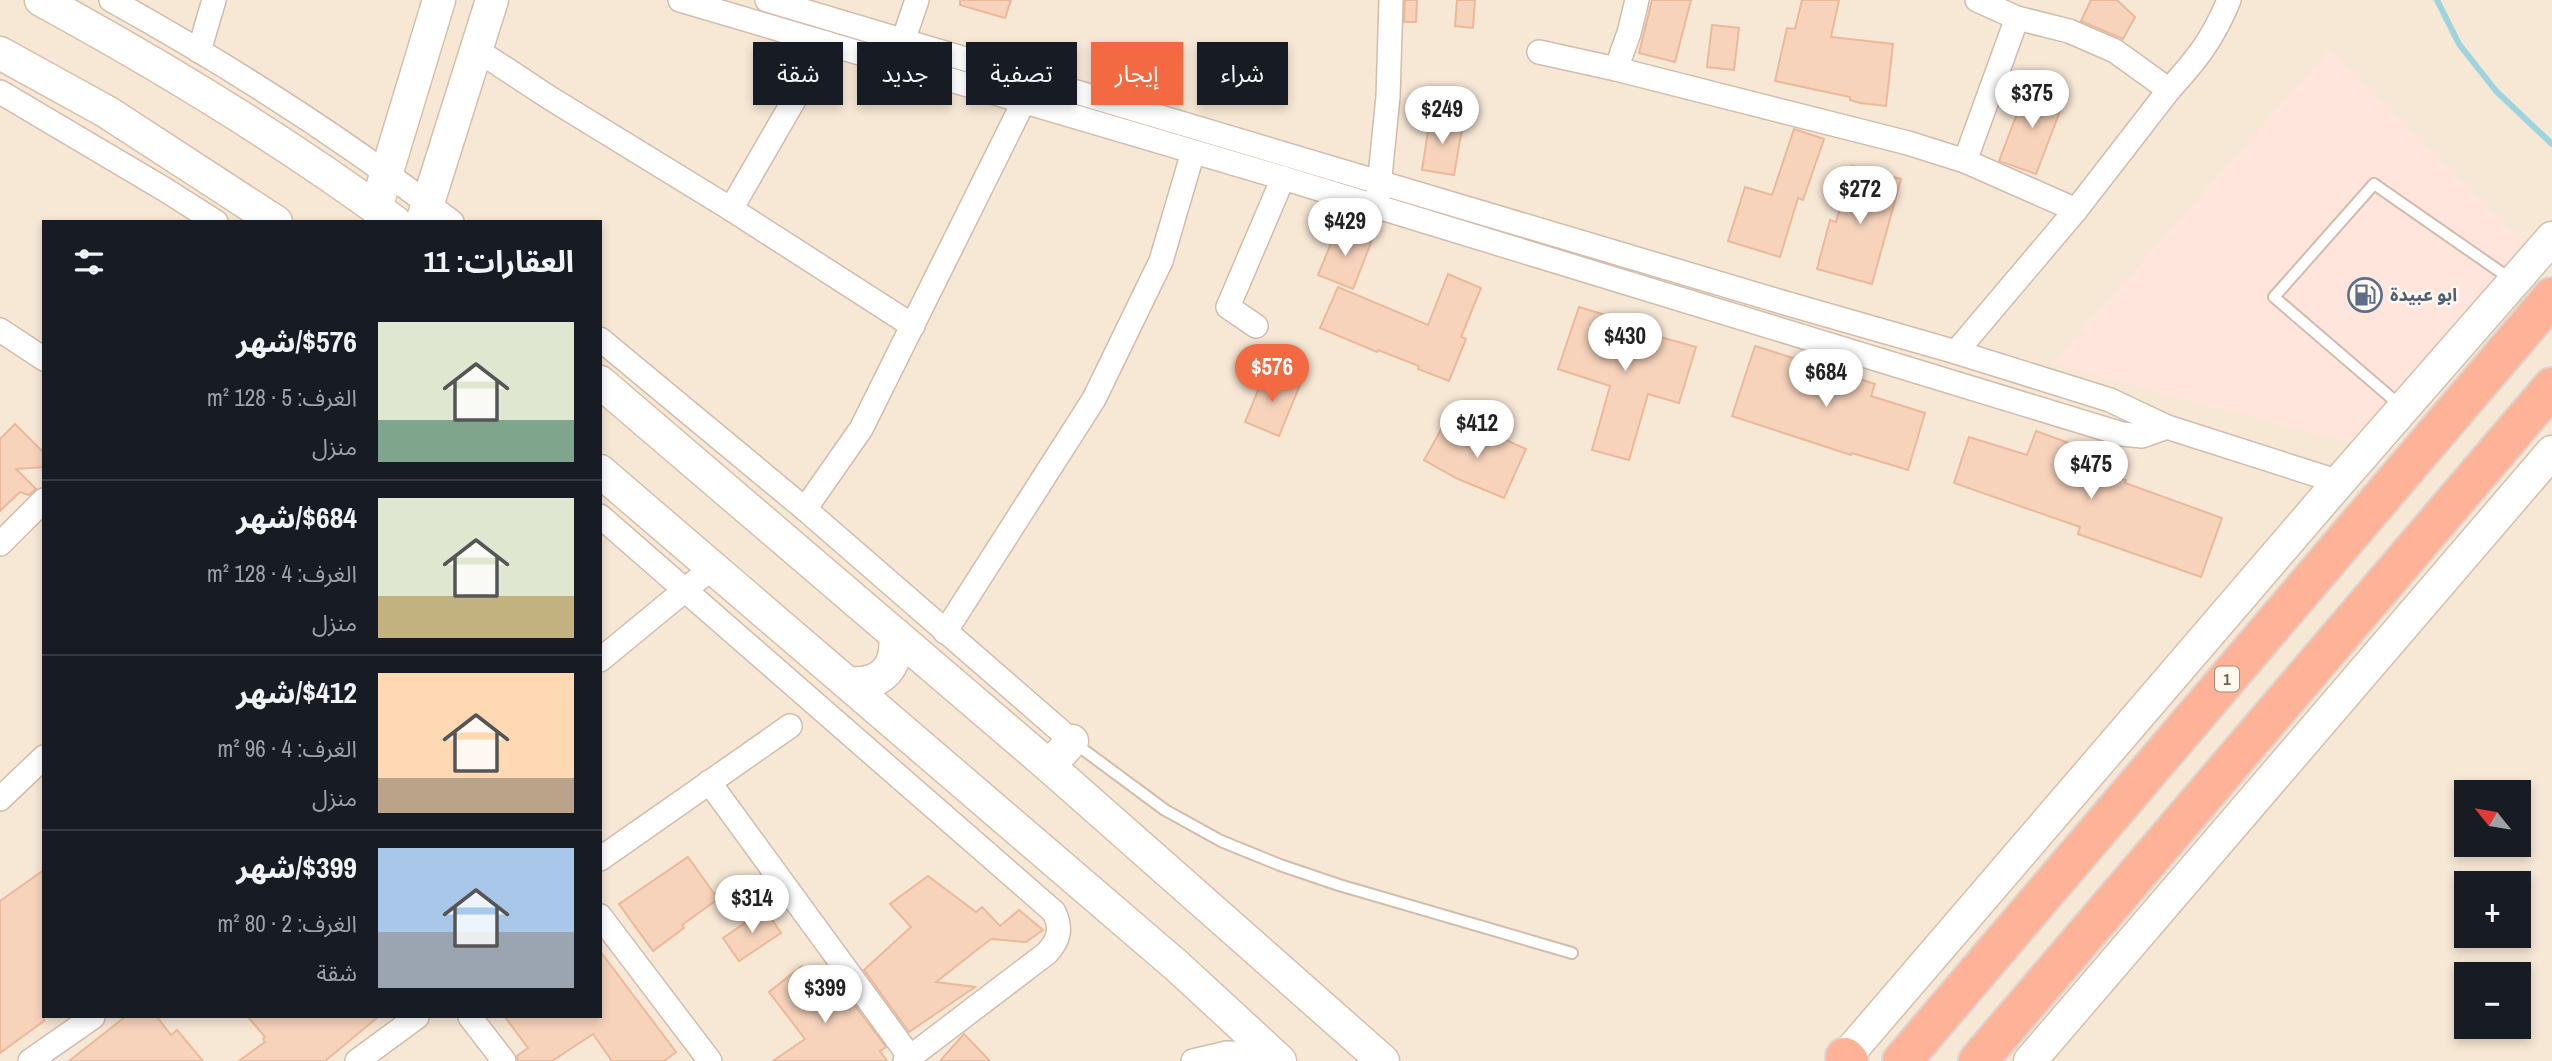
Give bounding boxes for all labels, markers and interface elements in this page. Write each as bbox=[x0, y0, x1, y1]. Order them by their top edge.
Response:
chip: شقة bbox=[753, 42, 843, 105]
chip: جديد bbox=[857, 42, 952, 105]
chip: تصفية bbox=[966, 42, 1077, 105]
chip: إيجار bbox=[1091, 42, 1183, 105]
chip: شراء bbox=[1197, 42, 1288, 105]
pin: $375 bbox=[1991, 71, 2073, 130]
text: $375 bbox=[2011, 77, 2053, 108]
pin: $249 bbox=[1401, 86, 1483, 146]
text: $249 bbox=[1421, 93, 1463, 124]
pin: $272 bbox=[1819, 166, 1901, 226]
text: $272 bbox=[1839, 173, 1881, 204]
pin: $429 bbox=[1304, 198, 1386, 258]
text: $429 bbox=[1324, 205, 1366, 236]
text: العقارات: 11 bbox=[423, 241, 574, 281]
icon: filters bbox=[70, 243, 108, 281]
fuel station icon: ابو عبيدة bbox=[2346, 276, 2384, 314]
place label: ابو عبيدة bbox=[2390, 282, 2457, 307]
pin: $430 bbox=[1584, 314, 1666, 373]
text: $430 bbox=[1604, 320, 1646, 351]
text: $576/شهر bbox=[236, 321, 357, 361]
pin: $576 bbox=[1231, 344, 1313, 404]
icon: home bbox=[434, 350, 518, 434]
pin: $684 bbox=[1785, 350, 1867, 409]
text: $576 bbox=[1251, 351, 1293, 382]
text: $684 bbox=[1805, 356, 1847, 387]
text: الغرف: 5 · 128 m² bbox=[207, 382, 357, 413]
pin: $412 bbox=[1436, 400, 1518, 460]
text: $412 bbox=[1456, 407, 1498, 438]
text: منزل bbox=[312, 431, 357, 462]
pin: $475 bbox=[2050, 442, 2132, 501]
text: $475 bbox=[2070, 448, 2112, 479]
text: $684/شهر bbox=[236, 497, 357, 537]
icon: home bbox=[434, 526, 518, 610]
text: الغرف: 4 · 128 m² bbox=[207, 558, 357, 589]
text: منزل bbox=[312, 607, 357, 638]
road number: 1 bbox=[2215, 666, 2239, 692]
text: $412/شهر bbox=[236, 672, 357, 712]
icon: home bbox=[434, 701, 518, 785]
text: الغرف: 4 · 96 m² bbox=[218, 733, 357, 764]
north arrow bbox=[2454, 780, 2530, 858]
map controls bbox=[2454, 780, 2531, 1039]
text: منزل bbox=[312, 782, 357, 813]
text: $399/شهر bbox=[236, 847, 357, 887]
button: + bbox=[2454, 871, 2531, 948]
icon: home bbox=[434, 876, 518, 960]
pin: $314 bbox=[711, 876, 793, 935]
text: $314 bbox=[731, 882, 773, 913]
text: الغرف: 2 · 80 m² bbox=[218, 908, 357, 939]
text: شقة bbox=[316, 957, 357, 988]
button: − bbox=[2454, 962, 2531, 1039]
pin: $399 bbox=[784, 965, 866, 1025]
text: $399 bbox=[804, 972, 846, 1003]

